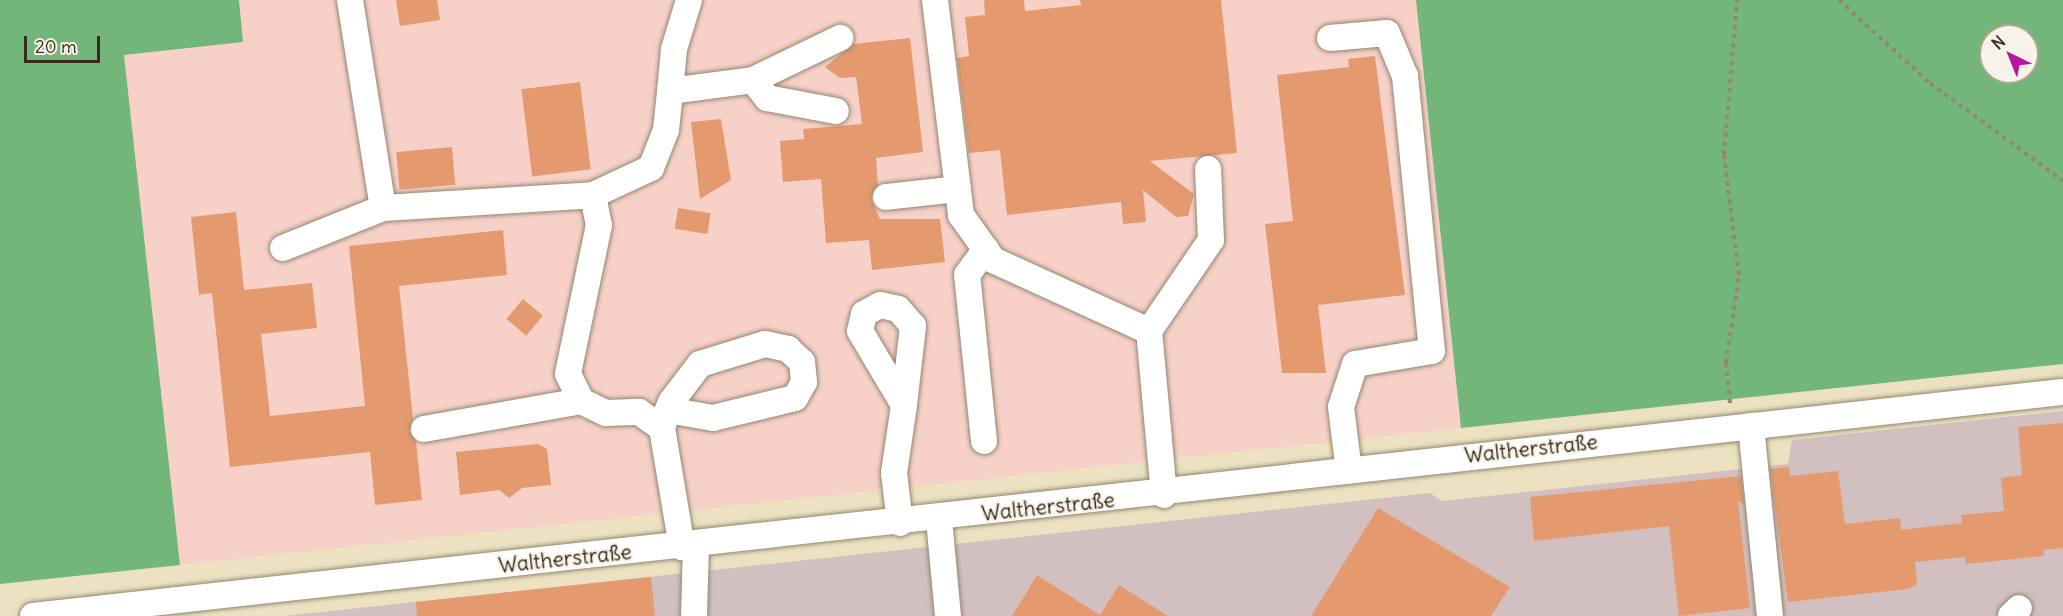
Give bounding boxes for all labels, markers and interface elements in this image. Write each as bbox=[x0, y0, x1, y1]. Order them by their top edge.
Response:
scale bar bbox=[27, 24, 104, 62]
north arrow bbox=[1979, 24, 2039, 84]
text: N bbox=[1987, 31, 2009, 53]
text: 20 m bbox=[35, 35, 77, 58]
street label: Waltherstraße bbox=[1463, 429, 1599, 469]
street label: Waltherstraße bbox=[980, 487, 1116, 527]
street label: Waltherstraße bbox=[497, 539, 633, 579]

